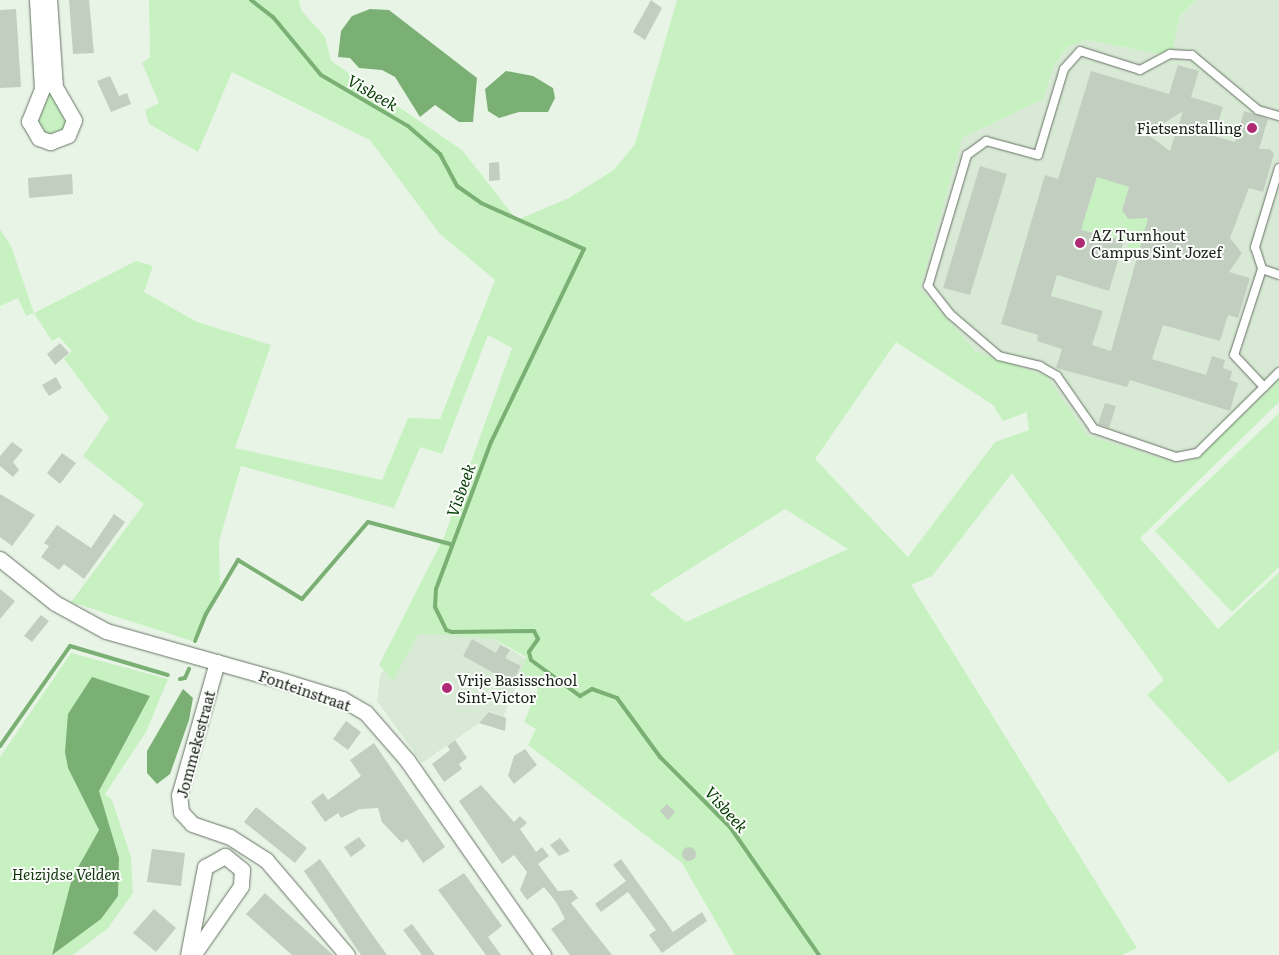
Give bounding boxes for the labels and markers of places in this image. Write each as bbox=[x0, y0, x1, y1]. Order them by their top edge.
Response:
place label: Fietsenstalling bbox=[1136, 119, 1242, 137]
marker: Fietsenstalling bbox=[1246, 122, 1258, 134]
place label: AZ Turnhout Campus Sint Jozef bbox=[1091, 225, 1222, 260]
marker: AZ Turnhout Campus Sint Jozef bbox=[1073, 236, 1087, 250]
place label: Vrije Basisschool Sint-Victor bbox=[457, 670, 577, 705]
marker: Vrije Basisschool Sint-Victor bbox=[441, 682, 453, 694]

